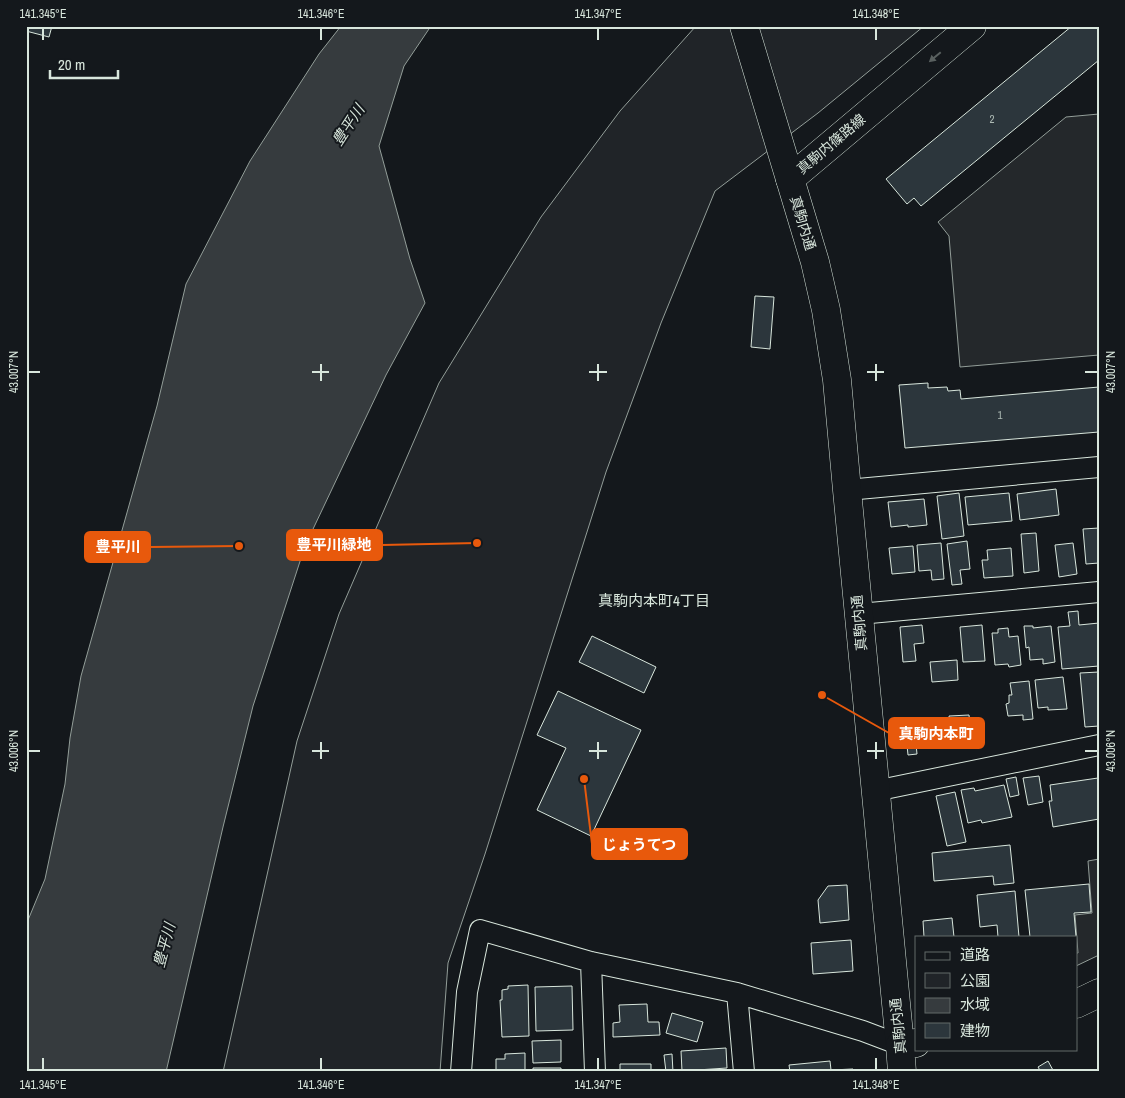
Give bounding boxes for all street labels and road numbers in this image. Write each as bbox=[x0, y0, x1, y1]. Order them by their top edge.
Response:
street label: 真駒内篠路線 bbox=[793, 110, 869, 178]
street label: 真駒内通 bbox=[786, 194, 820, 252]
street label: 真駒内通 bbox=[848, 594, 870, 652]
street label: 真駒内通 bbox=[886, 997, 910, 1055]

